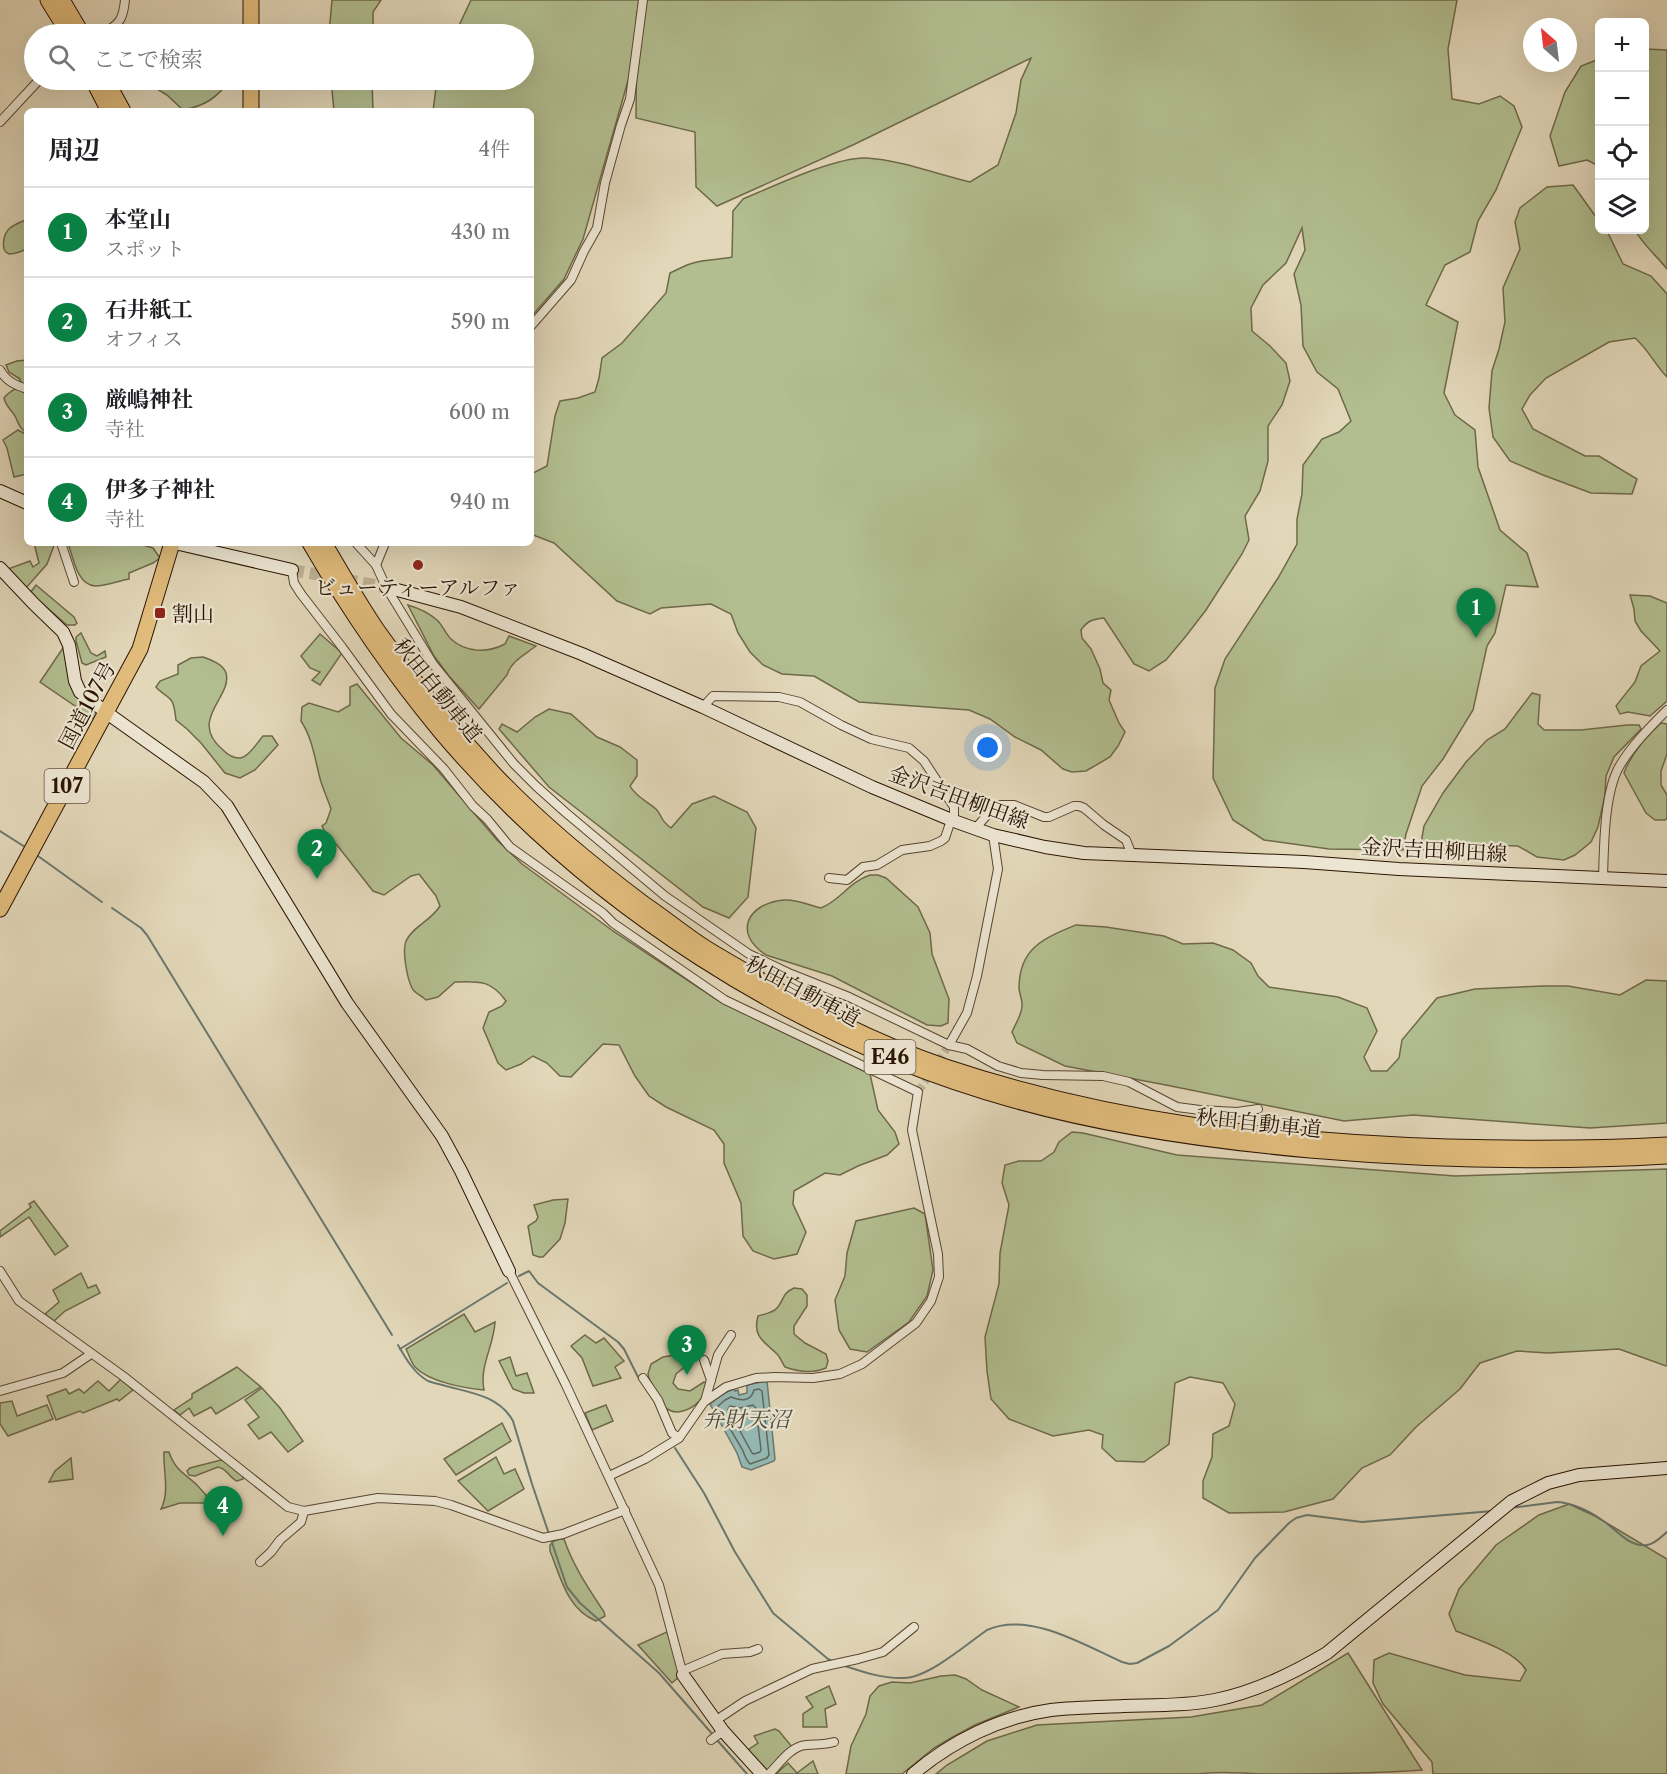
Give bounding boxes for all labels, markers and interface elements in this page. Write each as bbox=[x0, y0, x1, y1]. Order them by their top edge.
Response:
north arrow bbox=[1523, 18, 1577, 72]
map controls bbox=[1595, 18, 1649, 234]
button: + bbox=[1595, 18, 1649, 72]
search box bbox=[24, 24, 534, 90]
icon: search bbox=[45, 41, 78, 74]
text: ここで検索 bbox=[93, 46, 203, 73]
button: − bbox=[1595, 72, 1649, 126]
button: locate bbox=[1595, 126, 1649, 180]
text: 周辺 bbox=[48, 134, 100, 166]
text: 4件 bbox=[478, 137, 510, 161]
button: layers bbox=[1595, 180, 1649, 234]
text: 本堂山 bbox=[105, 206, 171, 233]
text: 1 bbox=[63, 220, 72, 244]
text: 430 m bbox=[451, 220, 510, 244]
text: スポット bbox=[105, 237, 185, 261]
text: 石井紙工 bbox=[105, 296, 193, 323]
text: 2 bbox=[62, 310, 73, 334]
text: 590 m bbox=[451, 310, 510, 334]
text: オフィス bbox=[105, 327, 183, 351]
text: 厳嶋神社 bbox=[105, 386, 193, 413]
text: 3 bbox=[62, 400, 73, 424]
text: 600 m bbox=[449, 400, 510, 424]
text: 寺社 bbox=[105, 417, 145, 441]
text: 伊多子神社 bbox=[105, 476, 215, 503]
text: 4 bbox=[62, 490, 73, 514]
text: 940 m bbox=[450, 490, 510, 514]
text: 寺社 bbox=[105, 507, 145, 531]
marker: ビューティーアルファ bbox=[411, 558, 425, 572]
place label: ビューティーアルファ bbox=[315, 575, 521, 600]
pin: 1 bbox=[1456, 588, 1496, 638]
place label: 割山 bbox=[172, 601, 214, 626]
marker: 割山 bbox=[153, 606, 167, 620]
street label: 秋田自動車道 bbox=[389, 633, 487, 747]
street label: 国道107号 bbox=[54, 657, 120, 753]
your location bbox=[973, 733, 1002, 762]
street label: 金沢吉田柳田線 bbox=[886, 760, 1032, 834]
road number: 107 bbox=[44, 769, 90, 803]
pin: 2 bbox=[298, 830, 336, 879]
street label: 金沢吉田柳田線 bbox=[1360, 834, 1508, 866]
street label: 秋田自動車道 bbox=[742, 950, 864, 1032]
road number: E46 bbox=[864, 1040, 916, 1074]
street label: 秋田自動車道 bbox=[1195, 1104, 1323, 1142]
pin: 3 bbox=[668, 1326, 706, 1375]
water label: 弁財天沼 bbox=[702, 1406, 794, 1433]
pin: 4 bbox=[204, 1486, 242, 1536]

